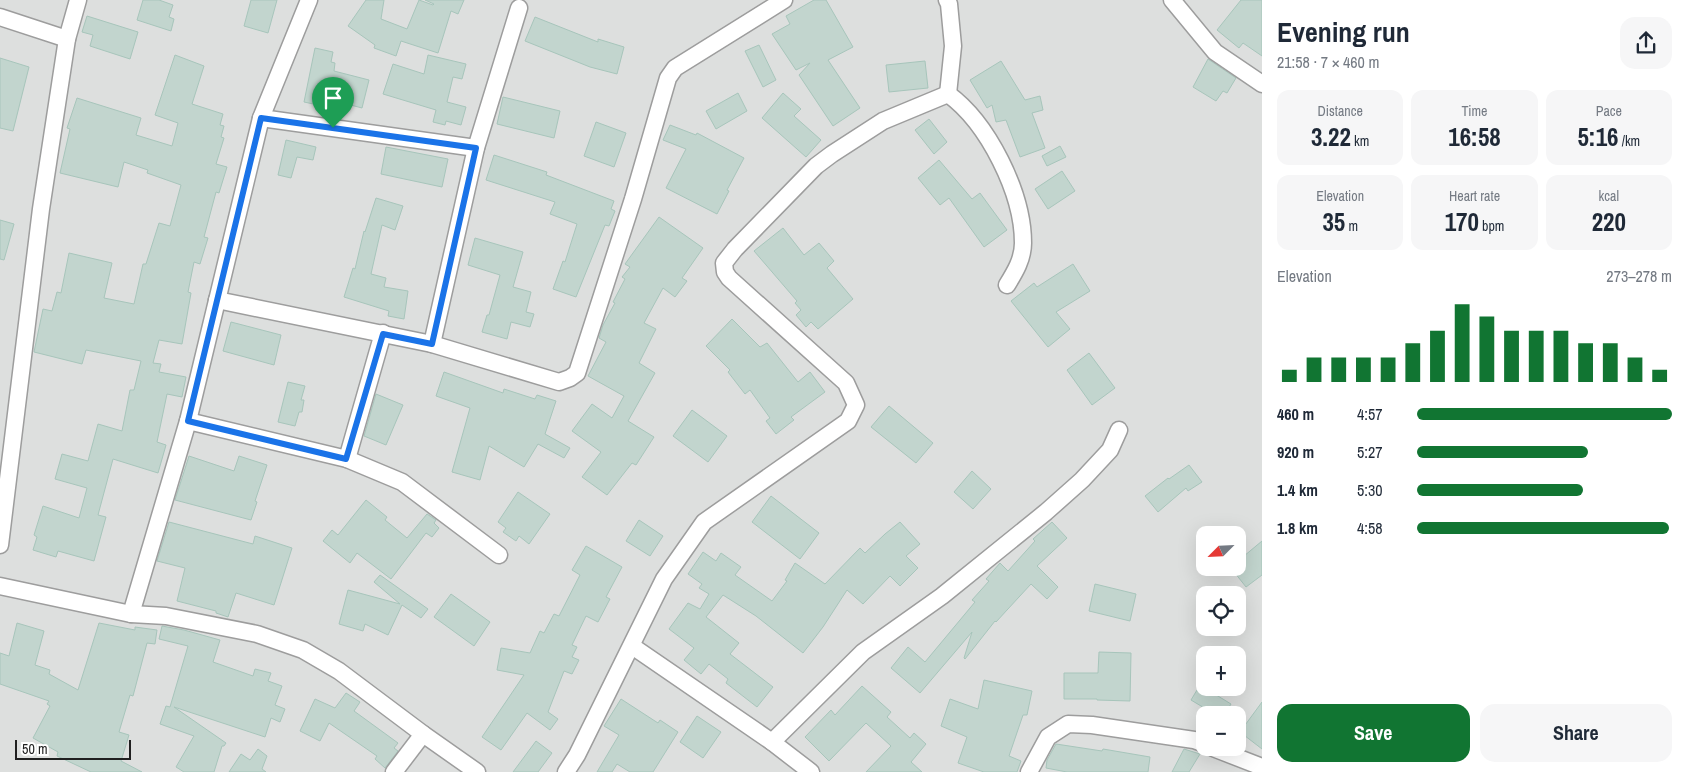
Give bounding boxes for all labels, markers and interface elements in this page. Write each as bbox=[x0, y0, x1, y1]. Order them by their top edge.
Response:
text: Evening run bbox=[1277, 13, 1410, 51]
button: share bbox=[1620, 17, 1672, 69]
text: 21:58 · 7 × 460 m bbox=[1277, 51, 1380, 73]
pin bbox=[312, 77, 354, 128]
icon: arrive bbox=[319, 84, 347, 112]
text: Distance bbox=[1318, 102, 1363, 120]
text: Time bbox=[1462, 102, 1487, 120]
text: Pace bbox=[1596, 102, 1622, 120]
text: 3.22 bbox=[1311, 120, 1351, 154]
text: 16:58 bbox=[1448, 120, 1501, 154]
text: 5:16 bbox=[1577, 120, 1619, 154]
text: km bbox=[1351, 132, 1369, 150]
text: /km bbox=[1619, 132, 1640, 150]
text: Elevation bbox=[1316, 187, 1364, 205]
text: Heart rate bbox=[1449, 187, 1500, 205]
text: kcal bbox=[1599, 187, 1619, 205]
text: 35 bbox=[1322, 205, 1345, 239]
text: 170 bbox=[1445, 205, 1479, 239]
text: 220 bbox=[1592, 205, 1626, 239]
text: m bbox=[1345, 217, 1358, 235]
text: bpm bbox=[1479, 217, 1504, 235]
text: Elevation bbox=[1277, 265, 1332, 287]
text: 273–278 m bbox=[1606, 265, 1672, 287]
text: 460 m bbox=[1277, 403, 1314, 425]
text: 4:57 bbox=[1357, 403, 1383, 425]
text: 920 m bbox=[1277, 441, 1314, 463]
text: 5:27 bbox=[1357, 441, 1383, 463]
text: 1.4 km bbox=[1277, 479, 1318, 501]
text: 5:30 bbox=[1357, 479, 1383, 501]
text: 1.8 km bbox=[1277, 517, 1318, 539]
text: 4:58 bbox=[1357, 517, 1383, 539]
north arrow bbox=[1196, 526, 1246, 576]
map controls bbox=[1196, 526, 1246, 756]
button: locate bbox=[1196, 586, 1246, 636]
button: + bbox=[1196, 646, 1246, 696]
button: Save bbox=[1277, 704, 1470, 762]
button: Share bbox=[1480, 704, 1672, 762]
button: − bbox=[1196, 706, 1246, 756]
scale bar bbox=[15, 737, 131, 760]
text: 50 m bbox=[22, 740, 48, 758]

